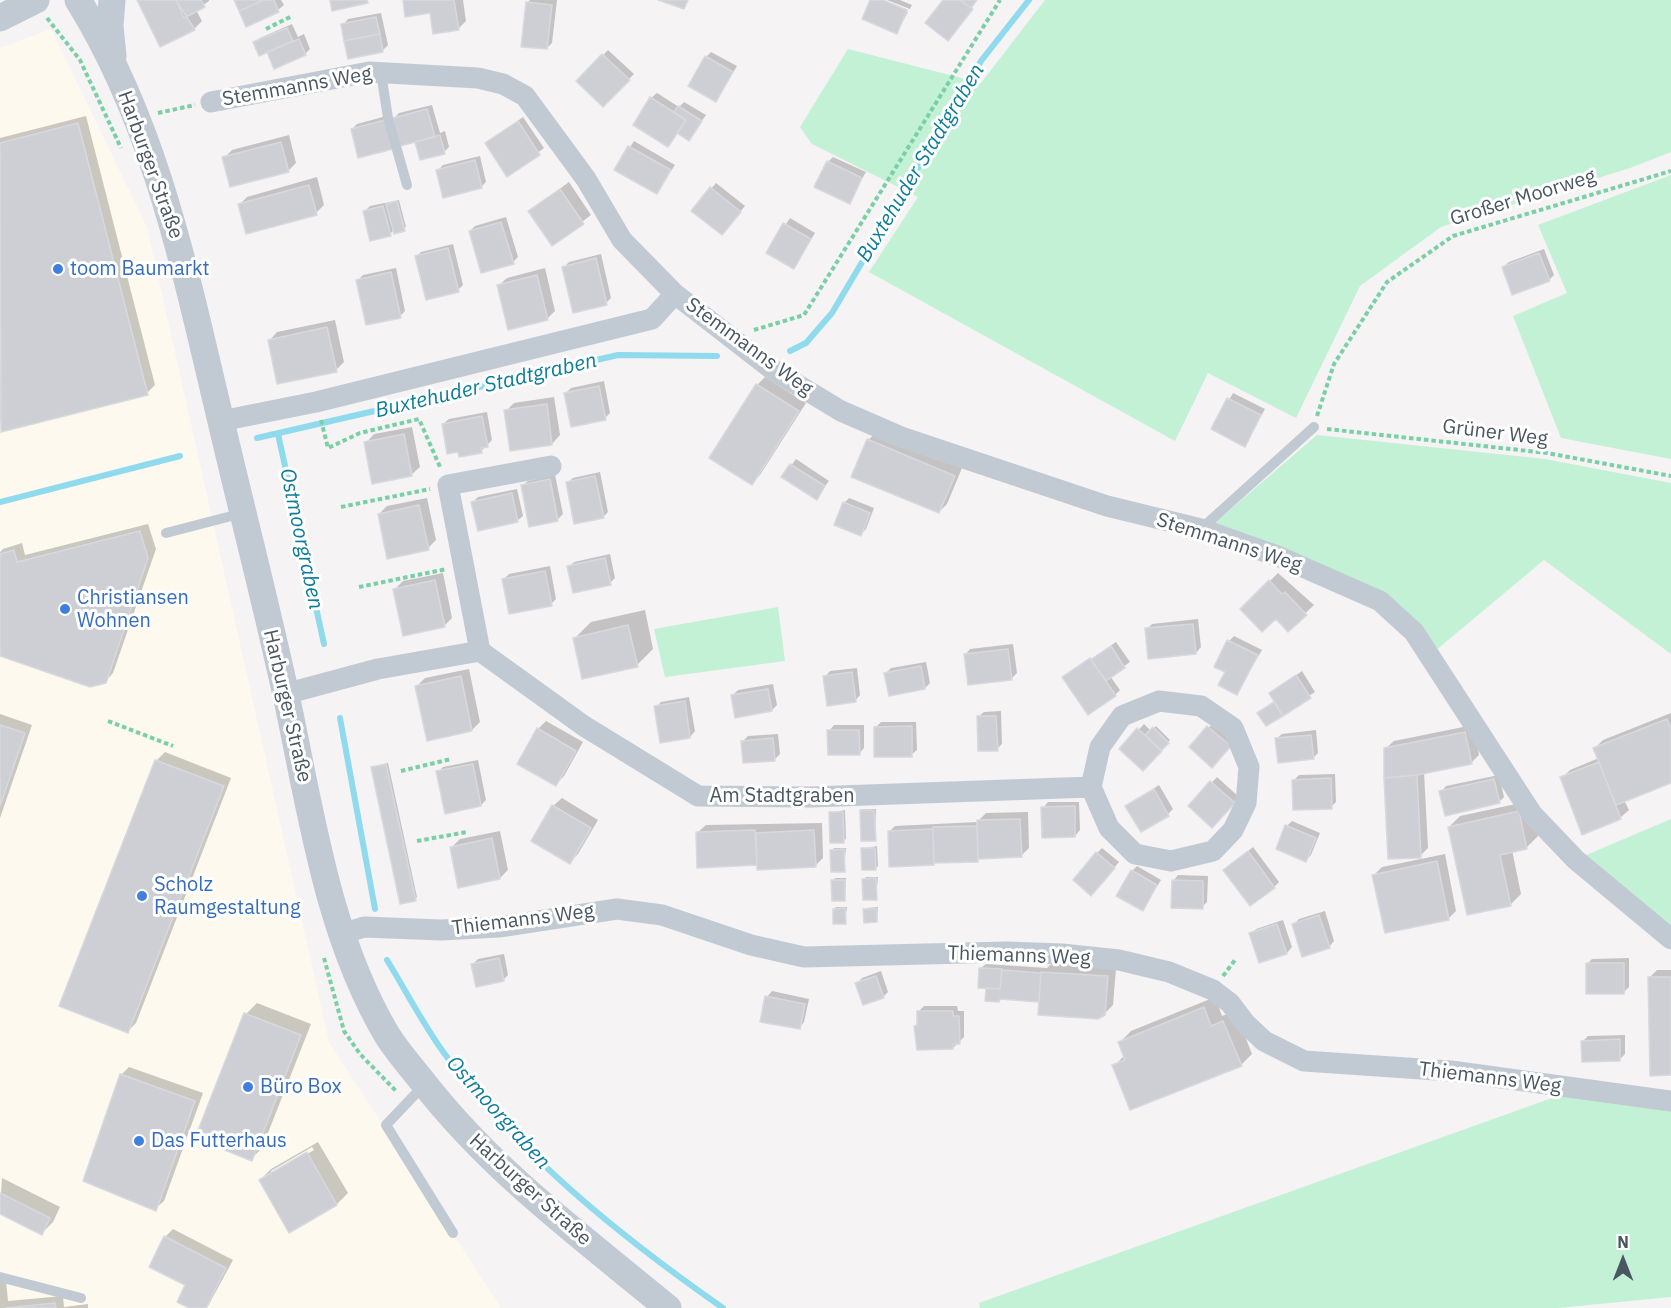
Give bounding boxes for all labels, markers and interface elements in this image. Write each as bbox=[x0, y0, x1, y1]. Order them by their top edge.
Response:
water label: Buxtehuder Stadtgraben bbox=[852, 59, 990, 267]
street label: Stemmanns Weg bbox=[220, 62, 374, 112]
street label: Harburger Straße bbox=[112, 88, 188, 242]
street label: Großer Moorweg bbox=[1447, 164, 1599, 232]
place label: toom Baumarkt bbox=[70, 257, 209, 281]
marker: toom Baumarkt bbox=[51, 262, 65, 276]
street label: Stemmanns Weg bbox=[681, 293, 817, 401]
water label: Buxtehuder Stadtgraben bbox=[373, 348, 599, 424]
street label: Grüner Weg bbox=[1441, 415, 1549, 451]
water label: Ostmoorgraben bbox=[274, 466, 328, 612]
street label: Stemmanns Weg bbox=[1153, 508, 1305, 578]
place label: Christiansen Wohnen bbox=[77, 586, 189, 633]
marker: Christiansen Wohnen bbox=[58, 602, 72, 616]
street label: Harburger Straße bbox=[258, 627, 316, 785]
street label: Am Stadtgraben bbox=[709, 784, 855, 808]
place label: Scholz Raumgestaltung bbox=[154, 873, 300, 920]
marker: Scholz Raumgestaltung bbox=[135, 889, 149, 903]
street label: Thiemanns Weg bbox=[450, 899, 596, 941]
street label: Thiemanns Weg bbox=[947, 942, 1091, 970]
water label: Ostmoorgraben bbox=[441, 1051, 555, 1175]
street label: Thiemanns Weg bbox=[1417, 1057, 1563, 1099]
place label: Büro Box bbox=[260, 1075, 342, 1099]
marker: Büro Box bbox=[241, 1080, 255, 1094]
place label: Das Futterhaus bbox=[151, 1129, 287, 1153]
street label: Harburger Straße bbox=[464, 1129, 596, 1251]
marker: Das Futterhaus bbox=[132, 1134, 146, 1148]
north arrow bbox=[1593, 1230, 1653, 1290]
text: N bbox=[1617, 1232, 1629, 1252]

